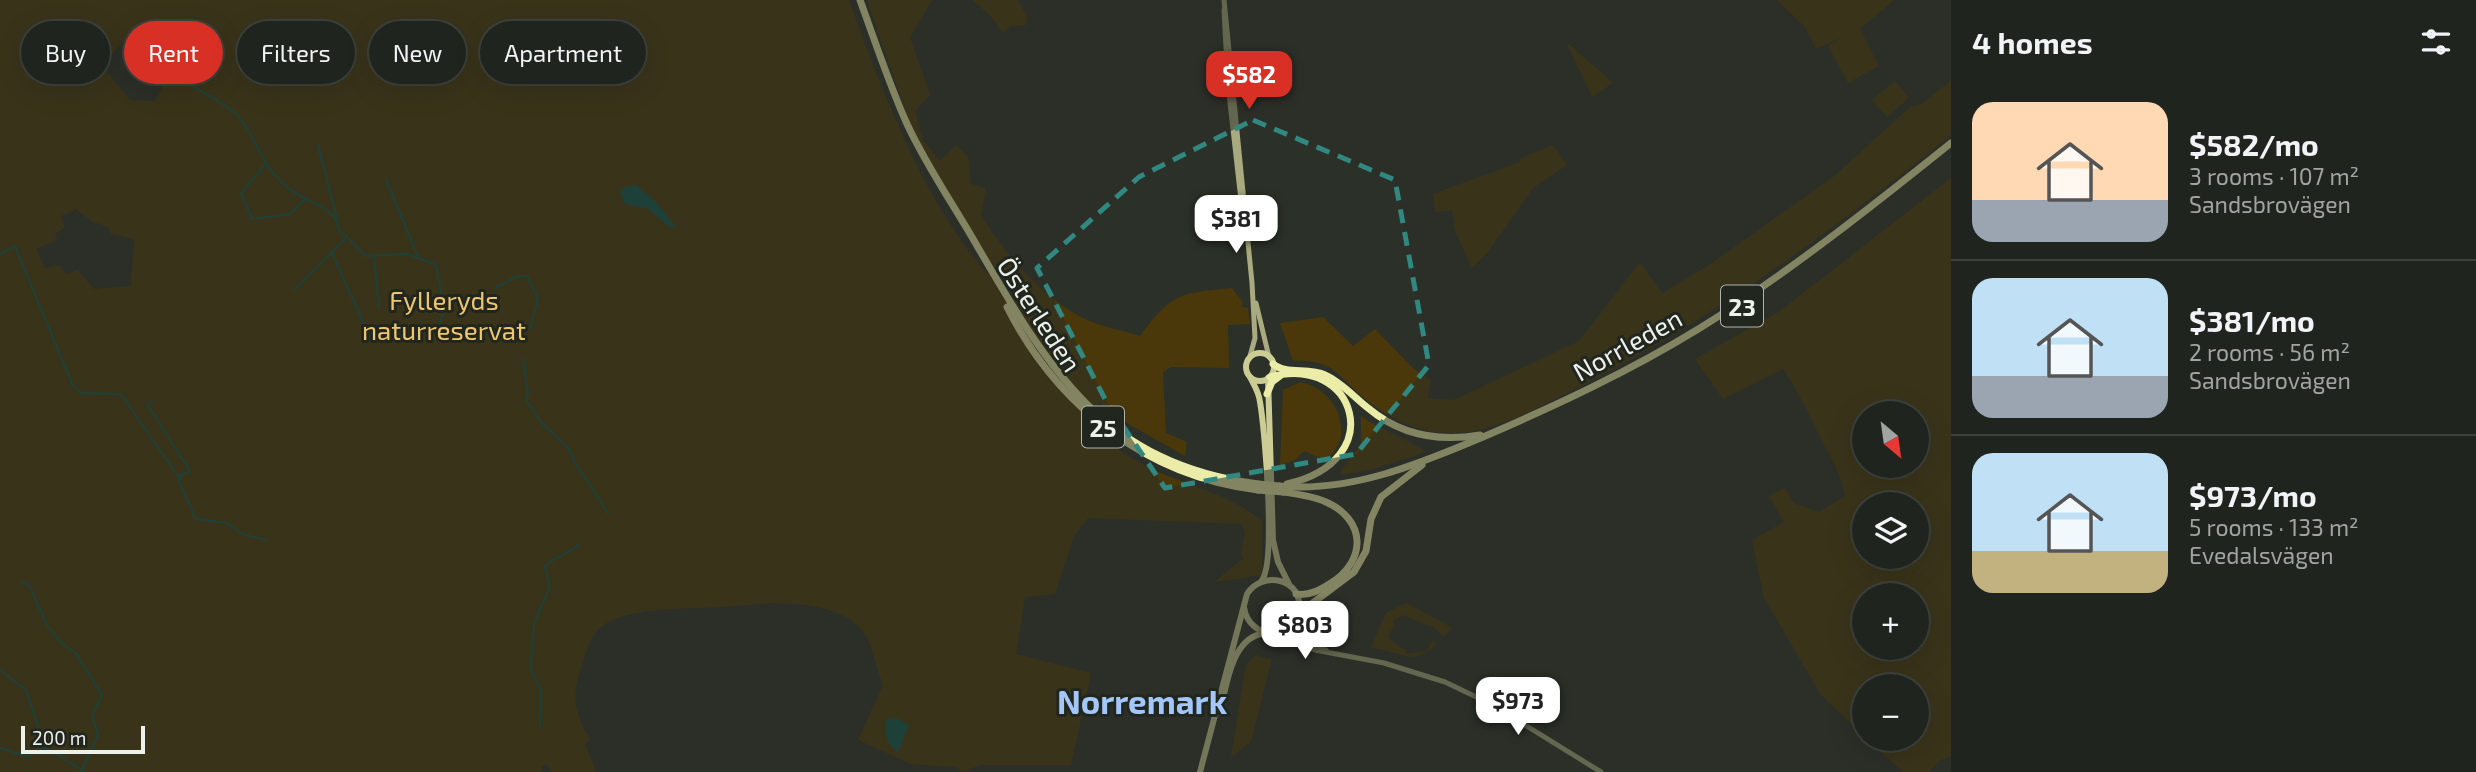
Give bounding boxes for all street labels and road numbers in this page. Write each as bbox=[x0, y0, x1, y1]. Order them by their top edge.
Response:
street label: Österleden bbox=[991, 251, 1089, 377]
road number: 23 bbox=[1721, 286, 1763, 326]
street label: Norrleden bbox=[1567, 301, 1687, 387]
road number: 25 bbox=[1082, 406, 1124, 448]

